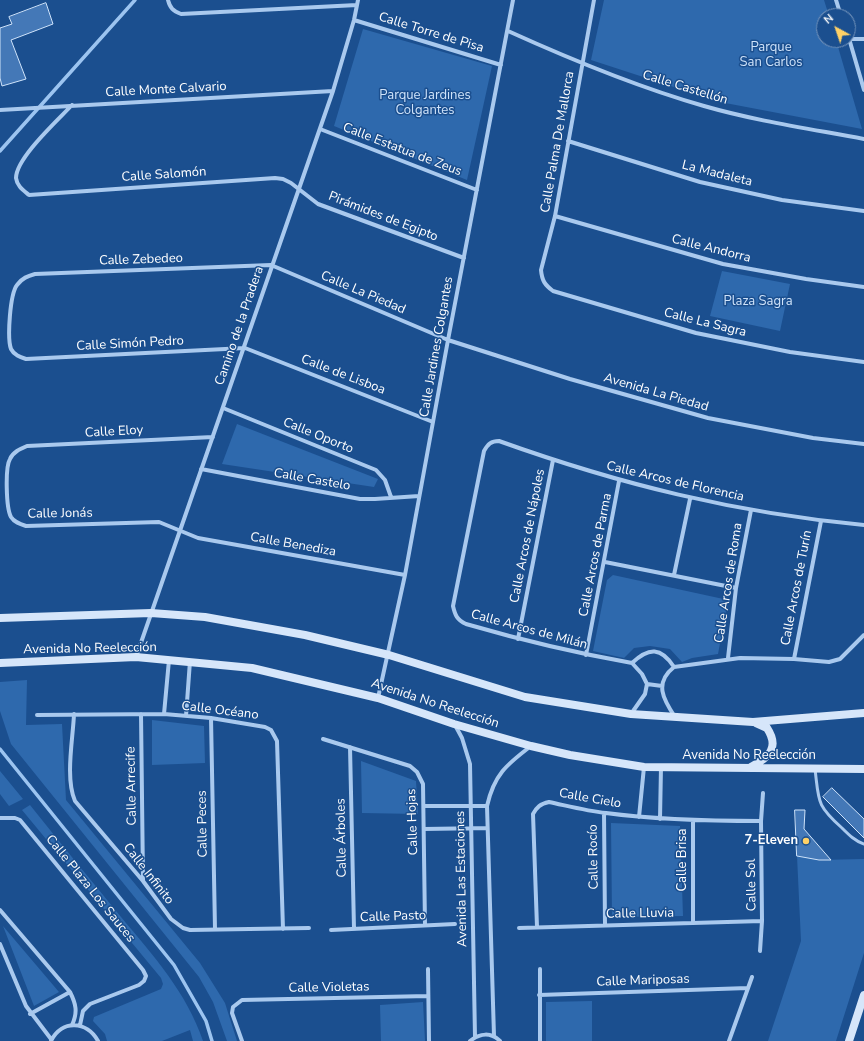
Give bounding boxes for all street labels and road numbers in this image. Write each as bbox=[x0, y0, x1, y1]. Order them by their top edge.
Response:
street label: Calle Torre de Pisa bbox=[377, 10, 485, 56]
street label: Calle Castellón bbox=[640, 68, 730, 108]
street label: Calle Palma De Mallorca bbox=[538, 70, 578, 214]
street label: Calle Monte Calvario bbox=[105, 79, 227, 101]
street label: Calle Estatua de Zeus bbox=[340, 120, 464, 180]
street label: La Madaleta bbox=[680, 158, 754, 190]
street label: Calle Salomón bbox=[121, 164, 207, 186]
street label: Pirámides de Egipto bbox=[326, 189, 440, 245]
street label: Calle Andorra bbox=[670, 232, 752, 266]
street label: Calle Zebedeo bbox=[99, 251, 183, 269]
street label: Camino de la Pradera bbox=[212, 264, 268, 388]
street label: Calle La Piedad bbox=[318, 268, 408, 318]
street label: Calle Jardines Colgantes bbox=[417, 276, 457, 418]
street label: Calle La Sagra bbox=[662, 305, 748, 341]
street label: Calle Simón Pedro bbox=[76, 333, 184, 355]
street label: Calle de Lisboa bbox=[299, 352, 387, 398]
street label: Avenida La Piedad bbox=[602, 371, 710, 415]
street label: Calle Oporto bbox=[280, 415, 356, 457]
street label: Calle Eloy bbox=[84, 423, 144, 441]
street label: Calle Arcos de Florencia bbox=[605, 459, 745, 505]
street label: Calle Castelo bbox=[273, 466, 351, 494]
street label: Calle Arcos de Nápoles bbox=[507, 468, 549, 604]
street label: Calle Arcos de Parma bbox=[576, 492, 616, 618]
street label: Calle Jonás bbox=[27, 506, 93, 522]
street label: Calle Arcos de Roma bbox=[712, 522, 746, 644]
street label: Calle Arcos de Turín bbox=[778, 529, 816, 647]
street label: Calle Benediza bbox=[249, 530, 337, 560]
street label: Calle Arcos de Milán bbox=[469, 607, 589, 653]
street label: Avenida No Reelección bbox=[23, 640, 157, 658]
street label: Avenida No Reelección bbox=[369, 676, 501, 732]
street label: Calle Océano bbox=[181, 699, 259, 723]
street label: Calle Arrecife bbox=[124, 746, 140, 826]
street label: Avenida No Reelección bbox=[682, 748, 816, 764]
street label: Calle Cielo bbox=[558, 786, 622, 812]
street label: Calle Hojas bbox=[404, 788, 422, 856]
street label: Calle Peces bbox=[195, 790, 211, 858]
street label: Calle Árboles bbox=[334, 798, 350, 878]
street label: Avenida Las Estaciones bbox=[453, 811, 471, 947]
street label: Calle Rocío bbox=[586, 824, 602, 890]
street label: Calle Brisa bbox=[675, 829, 691, 891]
street label: Calle Plaza Los Sauces bbox=[42, 832, 138, 946]
street label: Calle Infinito bbox=[119, 840, 177, 908]
street label: Calle Sol bbox=[744, 859, 760, 911]
street label: Calle Lluvia bbox=[606, 906, 674, 922]
street label: Calle Pasto bbox=[360, 908, 426, 926]
street label: Calle Mariposas bbox=[596, 972, 690, 990]
street label: Calle Violetas bbox=[288, 979, 370, 997]

